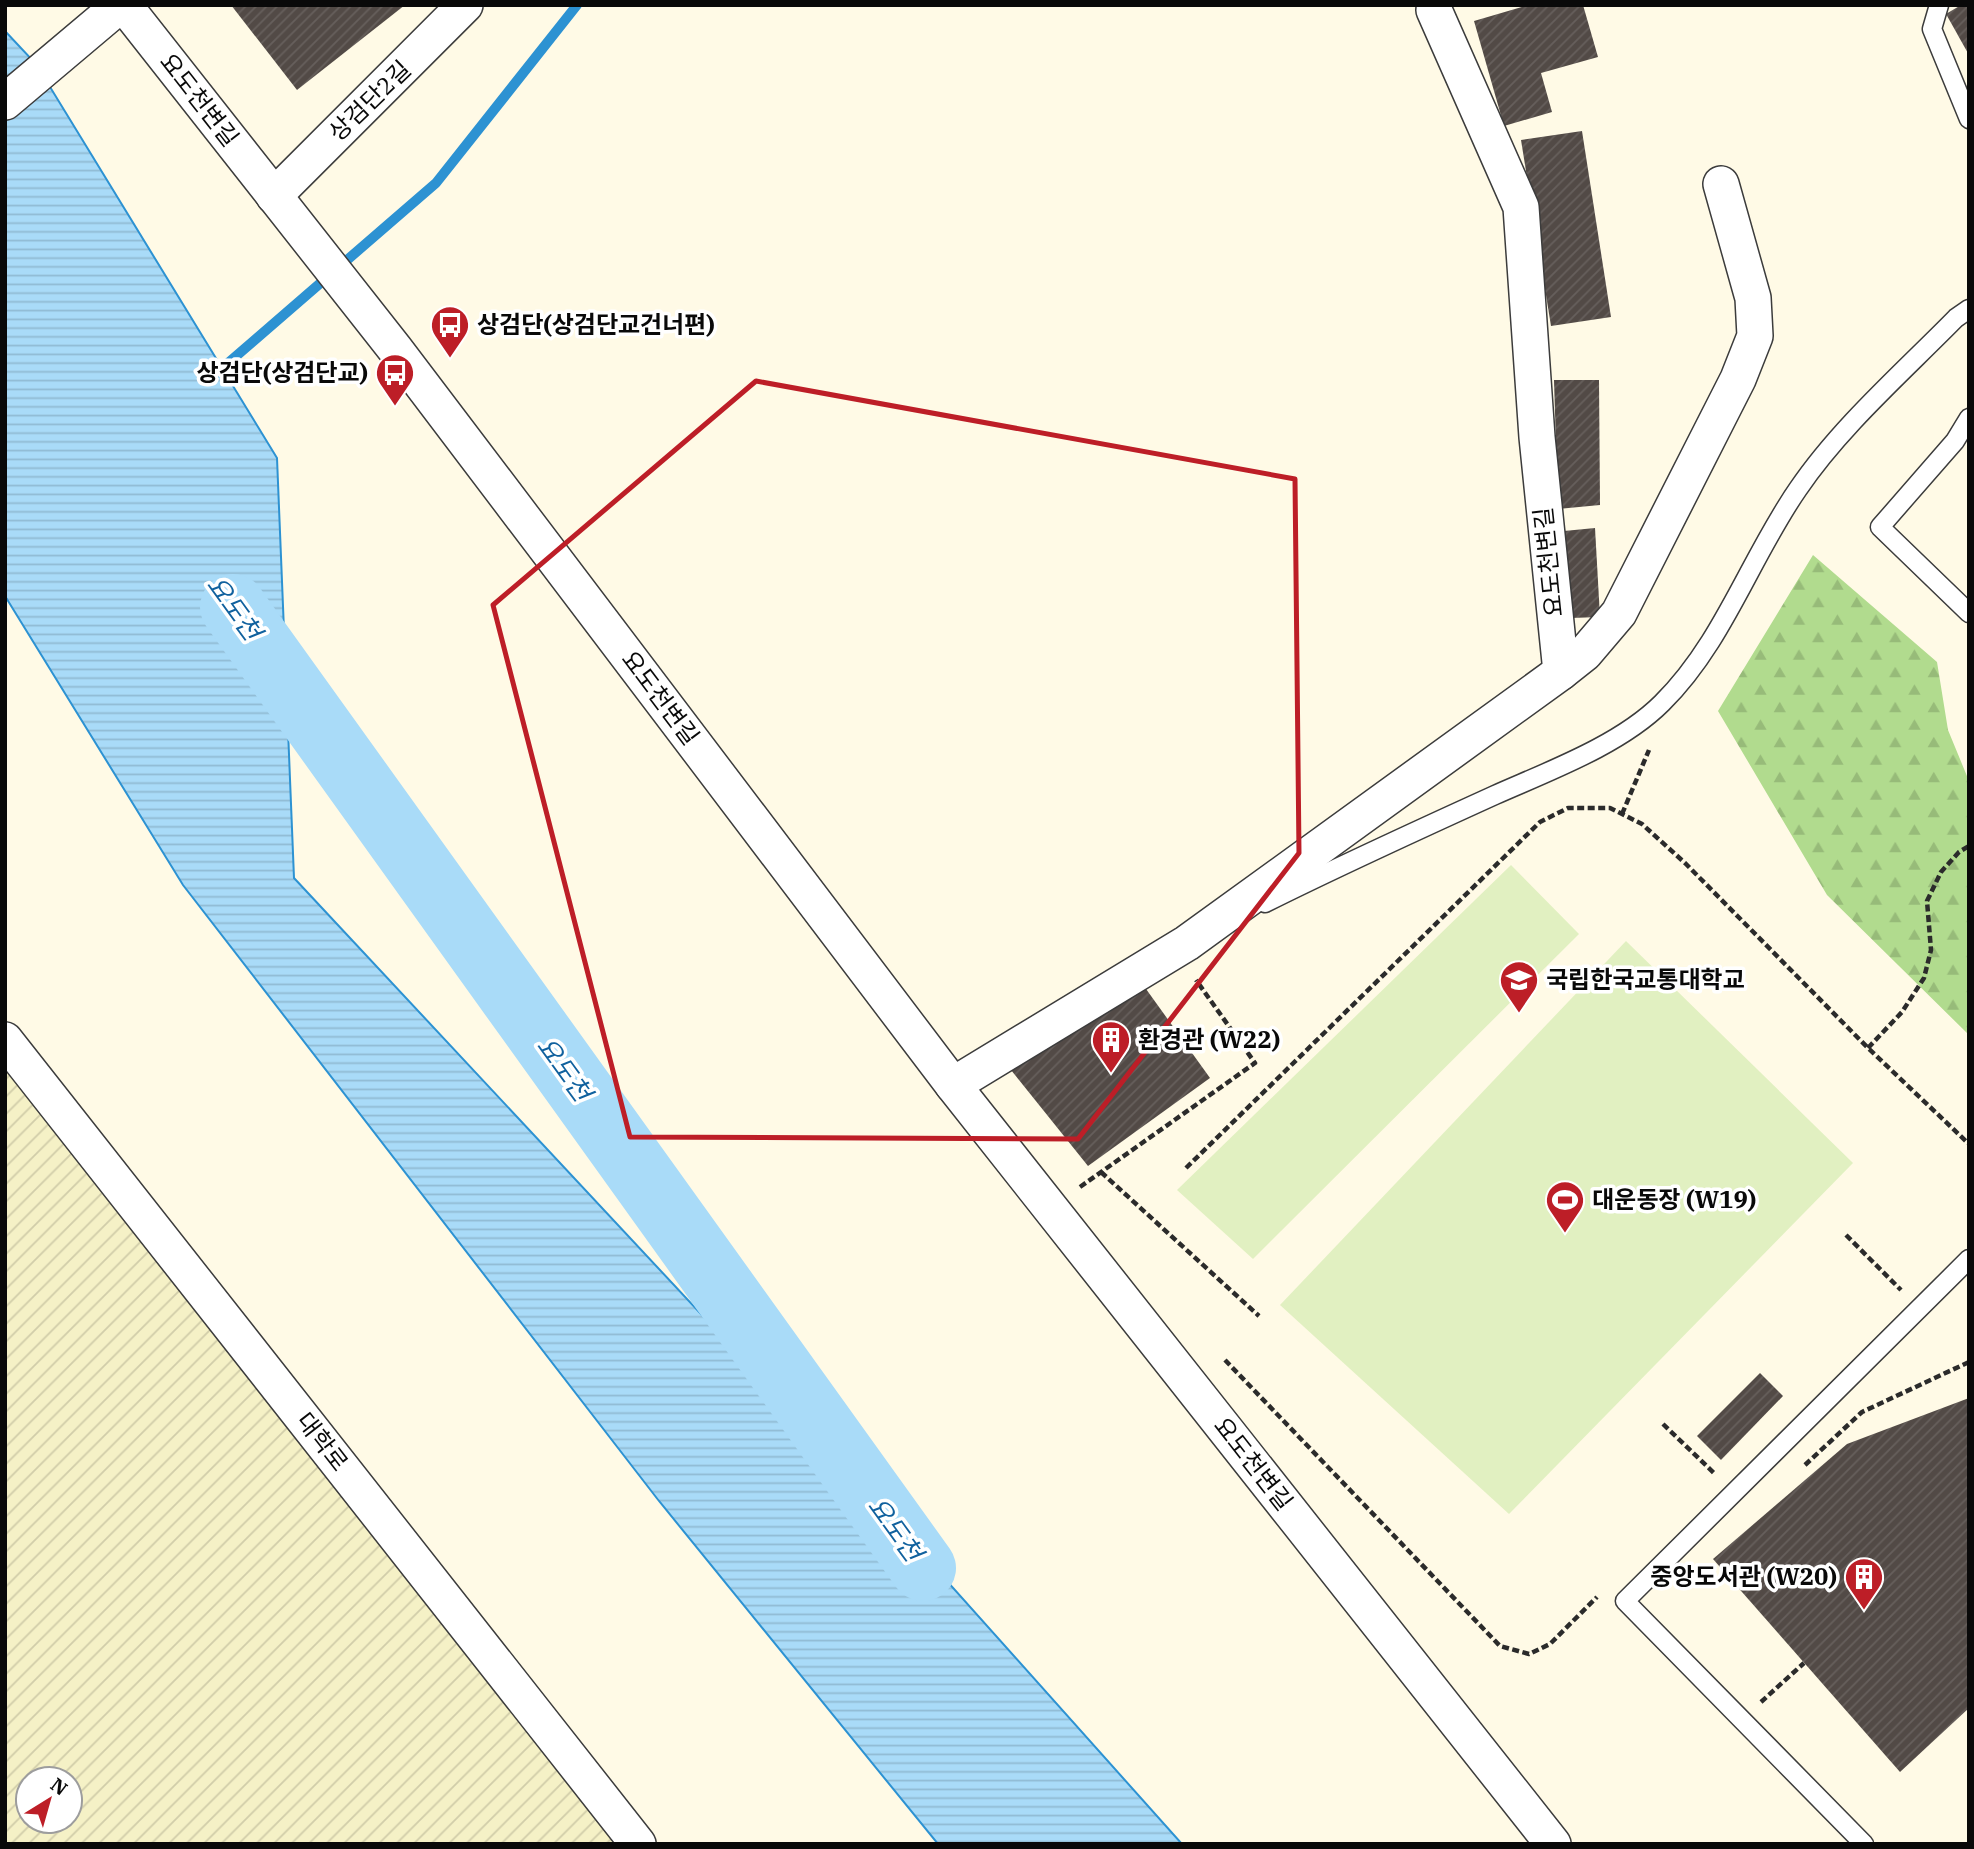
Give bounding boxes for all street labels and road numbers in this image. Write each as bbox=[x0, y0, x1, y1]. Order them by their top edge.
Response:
street label: 요도천변길 bbox=[153, 46, 246, 153]
street label: 상검단2길 bbox=[321, 53, 417, 147]
street label: 요도천변길 bbox=[1526, 506, 1570, 619]
street label: 요도천변길 bbox=[615, 644, 707, 751]
street label: 대학로 bbox=[290, 1405, 356, 1477]
street label: 요도천변길 bbox=[1207, 1410, 1300, 1517]

